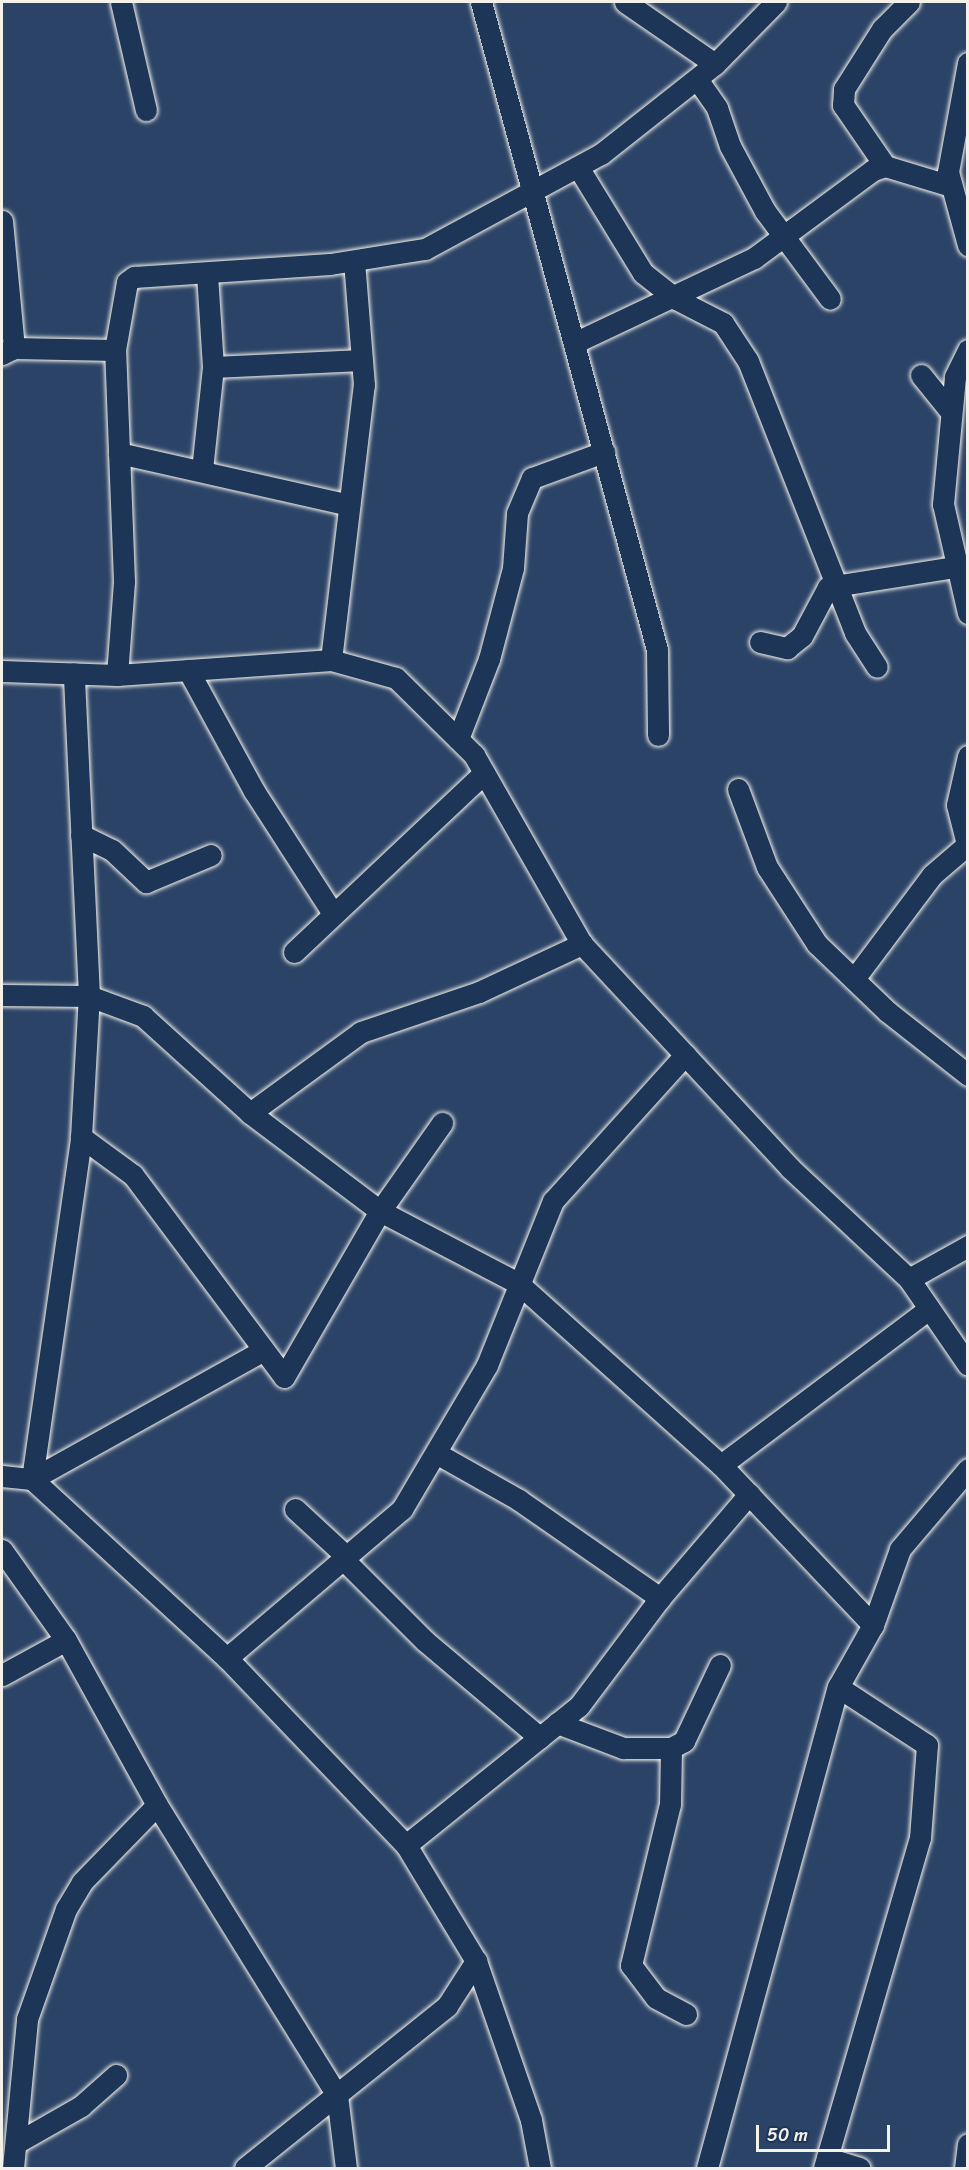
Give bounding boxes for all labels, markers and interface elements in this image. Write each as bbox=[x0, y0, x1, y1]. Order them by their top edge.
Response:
scale bar bbox=[759, 2113, 892, 2151]
text: 50 m bbox=[767, 2119, 808, 2151]

